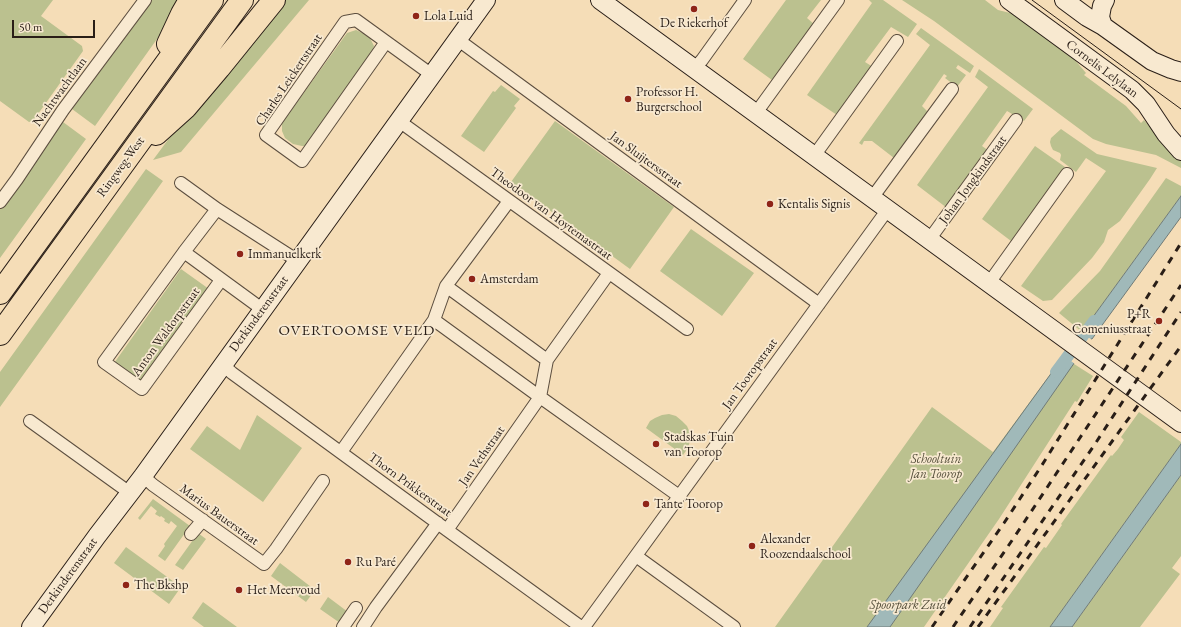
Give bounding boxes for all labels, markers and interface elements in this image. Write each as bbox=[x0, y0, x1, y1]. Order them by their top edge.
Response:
marker: De Riekerhof bbox=[689, 4, 699, 14]
place label: Lola Luid bbox=[424, 8, 473, 24]
marker: Lola Luid bbox=[411, 11, 421, 21]
scale bar bbox=[14, 12, 97, 38]
place label: De Riekerhof bbox=[660, 15, 728, 31]
text: 50 m bbox=[19, 19, 42, 35]
street label: Charles Leickertstraat bbox=[252, 31, 326, 129]
street label: Cornelis Lelylaan bbox=[1063, 37, 1141, 101]
street label: Nachtwachtlaan bbox=[30, 54, 90, 130]
place label: Professor H. Burgerschool bbox=[636, 84, 702, 115]
marker: Professor H. Burgerschool bbox=[623, 94, 633, 104]
street label: Jan Sluijtersstraat bbox=[607, 128, 685, 192]
street label: Johan Jongkindstraat bbox=[936, 133, 1010, 227]
street label: Ringweg-West bbox=[94, 134, 148, 200]
street label: Theodoor van Hoytemastraat bbox=[487, 164, 615, 264]
place label: Kentalis Signis bbox=[778, 196, 850, 212]
marker: Kentalis Signis bbox=[765, 199, 775, 209]
place label: Immanuelkerk bbox=[248, 246, 321, 262]
marker: Immanuelkerk bbox=[235, 249, 245, 259]
place label: Amsterdam bbox=[480, 271, 539, 287]
street label: Derkinderenstraat bbox=[226, 273, 292, 355]
marker: Amsterdam bbox=[467, 274, 477, 284]
street label: Anton Waldorpstraat bbox=[129, 285, 203, 379]
place label: P+R Comeniusstraat bbox=[1072, 306, 1151, 337]
marker: P+R Comeniusstraat bbox=[1154, 316, 1164, 326]
district label: OVERTOOMSE VELD bbox=[279, 322, 435, 340]
street label: Jan Tooropstraat bbox=[719, 335, 781, 413]
street label: Jan Vethstraat bbox=[456, 423, 508, 489]
place label: Stadskas Tuin van Toorop bbox=[664, 429, 734, 460]
marker: Stadskas Tuin van Toorop bbox=[651, 439, 661, 449]
street label: Thorn Prikkerstraat bbox=[365, 450, 455, 520]
park label: Schooltuin Jan Toorop bbox=[910, 451, 962, 482]
street label: Marius Bauerstraat bbox=[176, 481, 262, 549]
place label: Tante Toorop bbox=[654, 496, 723, 512]
marker: Tante Toorop bbox=[641, 499, 651, 509]
place label: Alexander Roozendaalschool bbox=[760, 531, 851, 562]
street label: Derkinderenstraat bbox=[35, 535, 101, 617]
marker: Alexander Roozendaalschool bbox=[747, 541, 757, 551]
place label: Ru Paré bbox=[356, 554, 396, 570]
marker: Ru Paré bbox=[343, 557, 353, 567]
place label: The Bkshp bbox=[134, 577, 188, 593]
marker: The Bkshp bbox=[121, 580, 131, 590]
place label: Het Meervoud bbox=[247, 582, 320, 598]
marker: Het Meervoud bbox=[234, 585, 244, 595]
park label: Spoorpark Zuid bbox=[870, 597, 946, 613]

